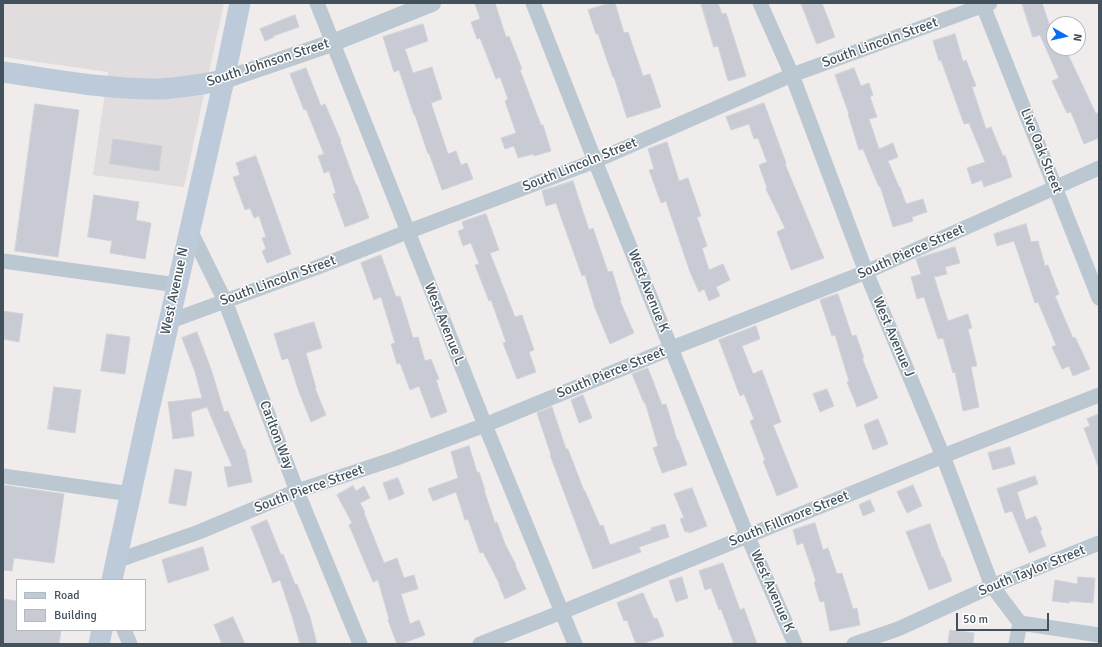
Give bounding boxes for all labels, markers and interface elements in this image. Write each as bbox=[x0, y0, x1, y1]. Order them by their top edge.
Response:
street label: South Lincoln Street bbox=[820, 14, 940, 72]
north arrow bbox=[1046, 16, 1086, 56]
text: N bbox=[1070, 33, 1084, 42]
street label: South Johnson Street bbox=[205, 35, 331, 91]
street label: Live Oak Street bbox=[1016, 106, 1066, 196]
street label: South Lincoln Street bbox=[520, 134, 640, 196]
street label: South Pierce Street bbox=[855, 221, 967, 283]
street label: West Avenue N bbox=[158, 246, 192, 336]
street label: West Avenue K bbox=[624, 247, 672, 335]
street label: South Lincoln Street bbox=[218, 252, 338, 310]
street label: West Avenue L bbox=[420, 281, 468, 367]
street label: West Avenue J bbox=[869, 294, 917, 380]
street label: South Pierce Street bbox=[555, 344, 667, 402]
street label: Carlton Way bbox=[255, 398, 297, 472]
street label: South Pierce Street bbox=[252, 461, 366, 517]
street label: South Fillmore Street bbox=[727, 487, 851, 551]
street label: South Taylor Street bbox=[976, 542, 1088, 600]
street label: West Avenue K bbox=[746, 548, 798, 634]
legend bbox=[16, 579, 146, 631]
text: Road bbox=[54, 588, 80, 603]
scale bar bbox=[958, 605, 1051, 631]
text: Building bbox=[54, 608, 97, 623]
text: 50 m bbox=[963, 612, 988, 627]

